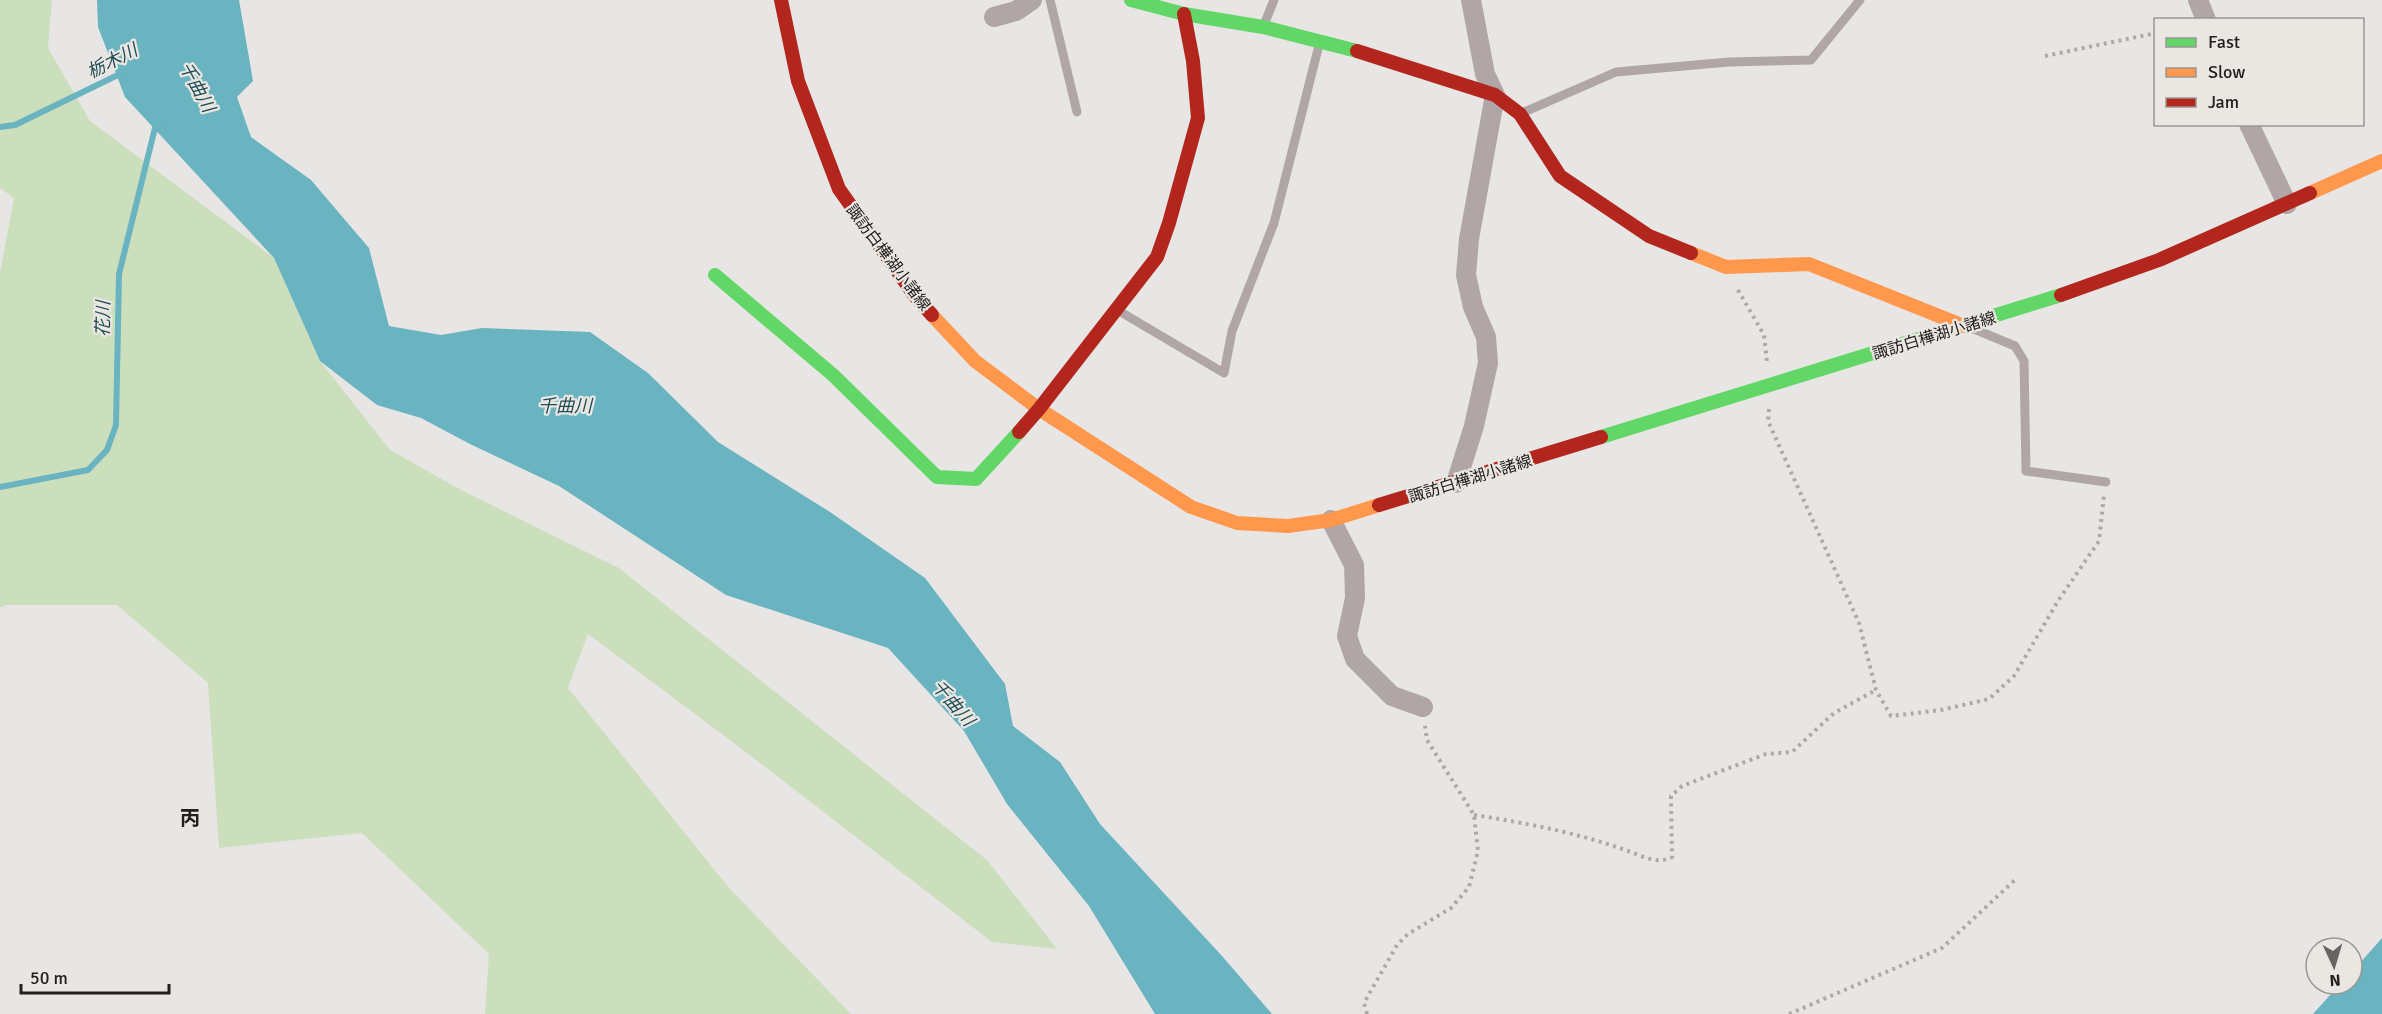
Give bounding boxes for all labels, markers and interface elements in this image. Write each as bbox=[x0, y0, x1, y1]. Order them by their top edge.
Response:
legend bbox=[2154, 18, 2364, 126]
text: Fast bbox=[2208, 31, 2240, 53]
water label: 栃木川 bbox=[83, 38, 143, 83]
water label: 千曲川 bbox=[174, 58, 221, 118]
text: Slow bbox=[2208, 61, 2245, 83]
text: Jam bbox=[2208, 91, 2239, 113]
street label: 諏訪白樺湖小諸線 bbox=[842, 200, 935, 315]
water label: 花川 bbox=[92, 299, 114, 337]
street label: 諏訪白樺湖小諸線 bbox=[1870, 308, 1998, 364]
water label: 千曲川 bbox=[538, 395, 594, 417]
street label: 諏訪白樺湖小諸線 bbox=[1406, 451, 1534, 507]
water label: 千曲川 bbox=[927, 675, 980, 732]
district label: 丙 bbox=[180, 806, 200, 831]
north arrow bbox=[2304, 936, 2364, 996]
scale bar bbox=[21, 957, 170, 995]
text: 50 m bbox=[30, 967, 68, 989]
text: N bbox=[2329, 970, 2341, 990]

